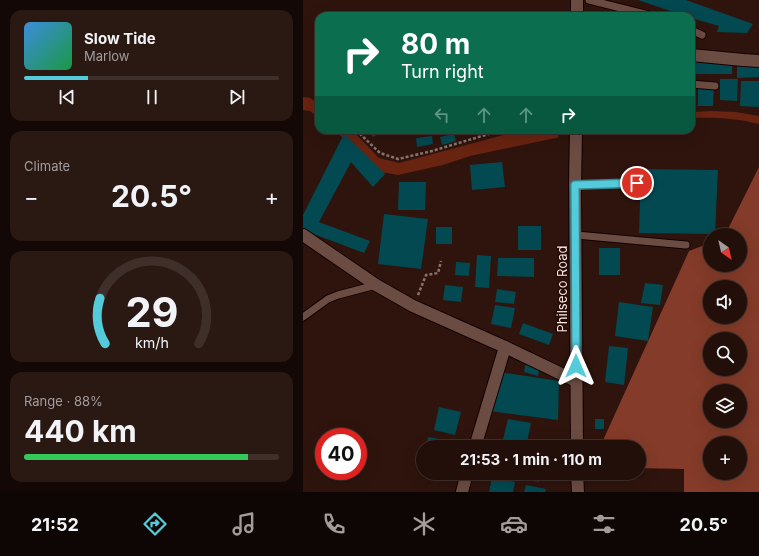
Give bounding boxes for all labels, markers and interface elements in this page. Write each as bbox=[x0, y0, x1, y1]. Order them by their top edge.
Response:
text: 80 m bbox=[401, 27, 470, 61]
icon: right bbox=[335, 28, 387, 80]
text: Slow Tide bbox=[84, 29, 156, 48]
text: Marlow bbox=[84, 48, 130, 64]
text: Turn right bbox=[401, 61, 484, 82]
icon: previous bbox=[56, 86, 78, 108]
icon: pause bbox=[141, 86, 163, 108]
icon: next bbox=[226, 86, 248, 108]
icon: left bbox=[431, 104, 453, 126]
icon: ahead bbox=[473, 104, 495, 126]
icon: ahead bbox=[515, 104, 537, 126]
icon: right bbox=[557, 104, 579, 126]
text: Climate bbox=[24, 158, 70, 174]
pin bbox=[620, 166, 654, 200]
icon: arrive bbox=[626, 172, 648, 194]
text: 20.5° bbox=[111, 178, 192, 214]
text: − bbox=[24, 184, 39, 210]
text: + bbox=[264, 184, 279, 210]
north arrow bbox=[703, 228, 747, 272]
map controls bbox=[703, 228, 747, 480]
street label: Philseco Road bbox=[554, 246, 570, 332]
button: sound bbox=[703, 280, 747, 324]
text: 29 bbox=[125, 287, 178, 337]
button: search bbox=[703, 332, 747, 376]
text: km/h bbox=[135, 334, 168, 351]
position arrow bbox=[555, 345, 597, 387]
button: layers bbox=[703, 384, 747, 428]
text: Range · 88% bbox=[24, 393, 103, 409]
text: 440 km bbox=[24, 413, 137, 449]
speed limit sign: 40 bbox=[315, 428, 367, 480]
button: + bbox=[703, 436, 747, 480]
text: 21:53 · 1 min · 110 m bbox=[460, 450, 602, 469]
icon: directions bbox=[141, 510, 169, 538]
icon: music bbox=[230, 510, 258, 538]
icon: phone bbox=[320, 510, 348, 538]
icon: climate bbox=[410, 510, 438, 538]
icon: car bbox=[500, 510, 528, 538]
icon: filters bbox=[590, 510, 618, 538]
text: 21:52 bbox=[31, 514, 79, 535]
text: 20.5° bbox=[680, 514, 728, 535]

